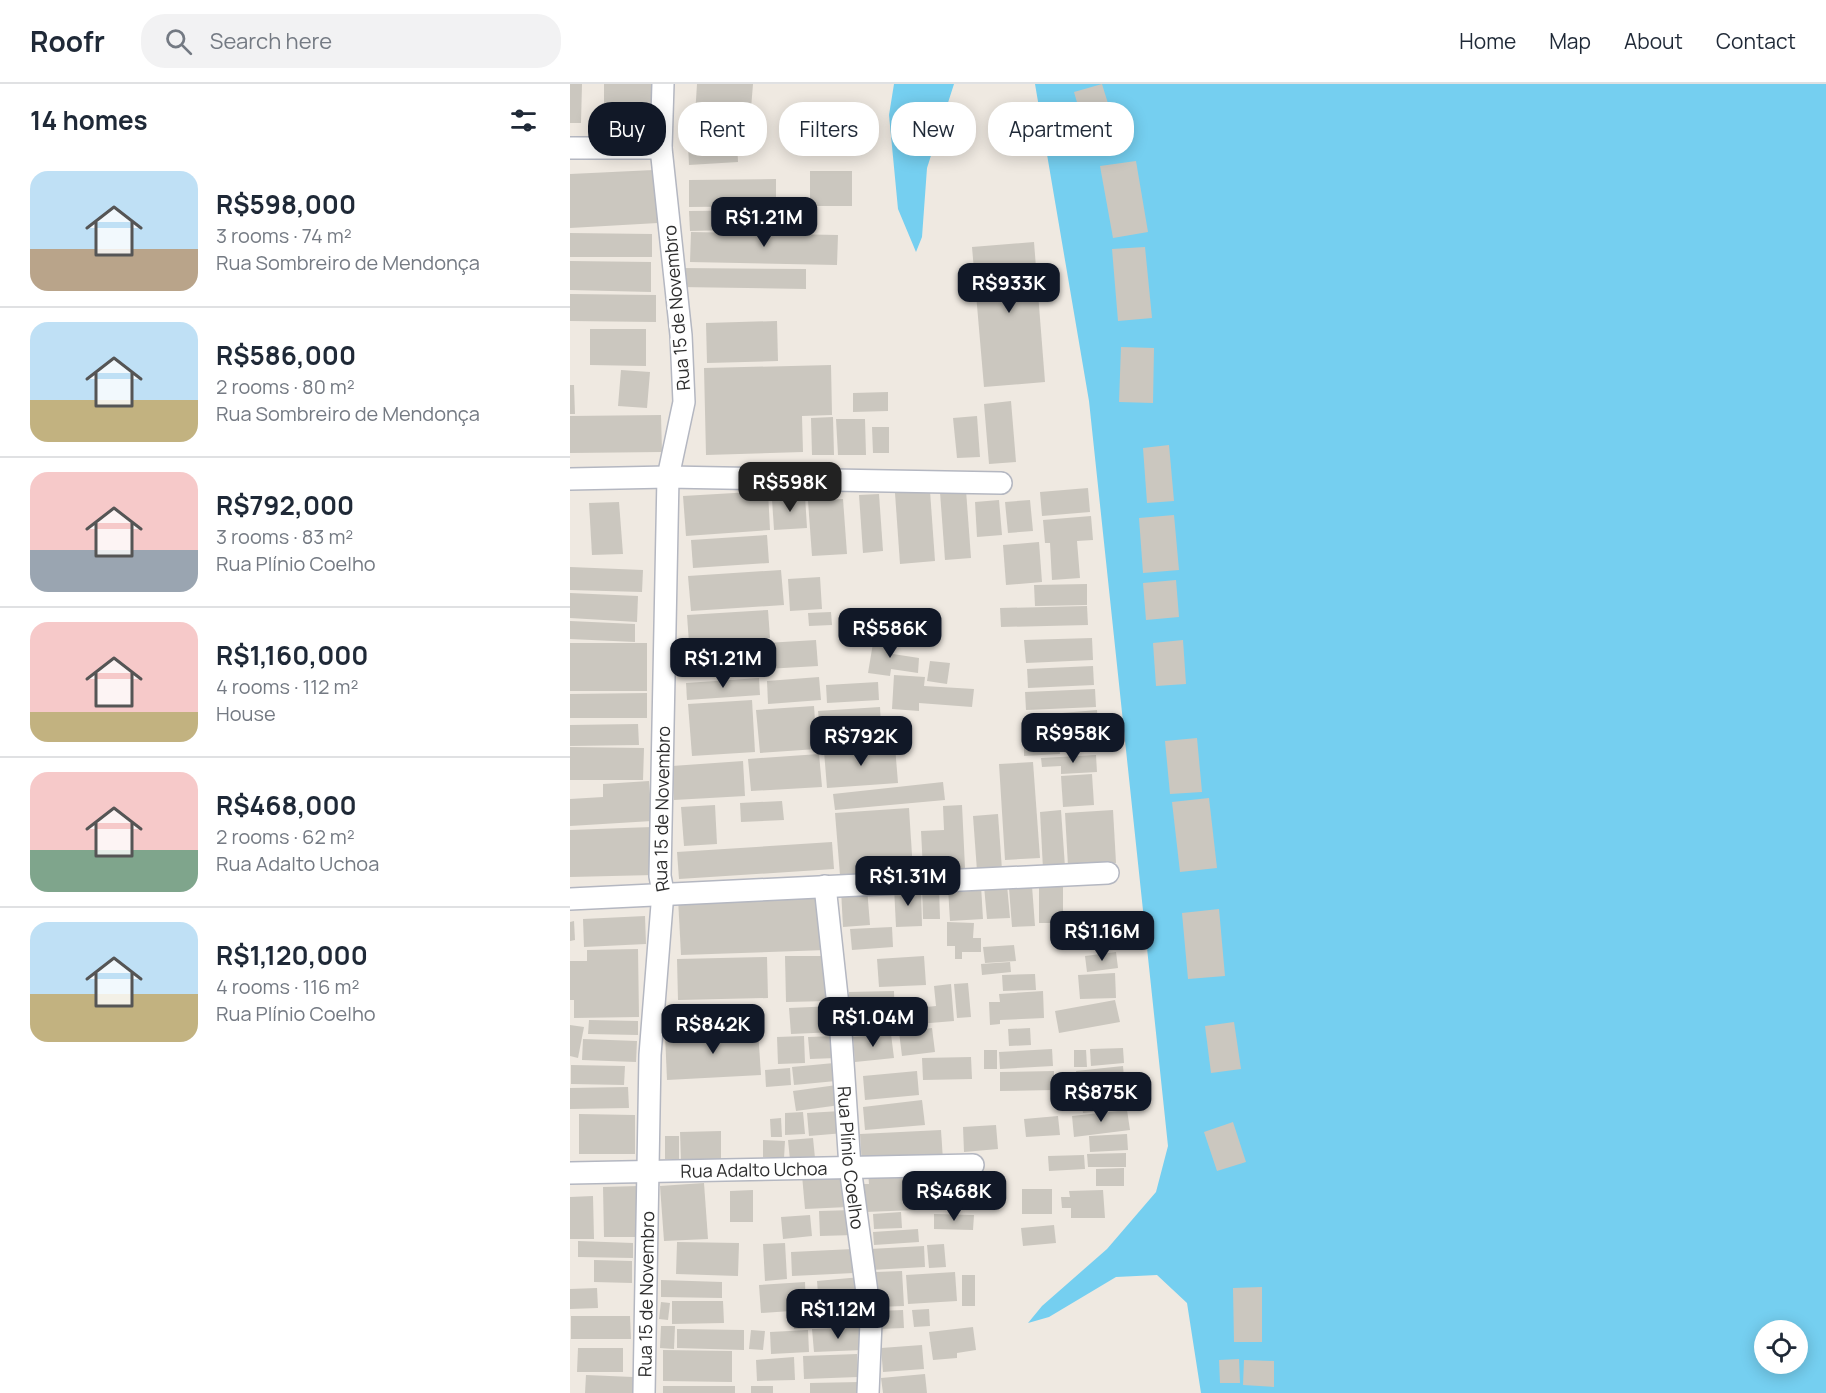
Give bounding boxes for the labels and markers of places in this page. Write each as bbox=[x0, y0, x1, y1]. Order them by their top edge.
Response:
pin: R$1.21M bbox=[709, 197, 819, 248]
pin: R$933K bbox=[960, 263, 1058, 314]
pin: R$598K bbox=[741, 462, 839, 513]
pin: R$586K bbox=[841, 608, 939, 659]
pin: R$1.21M bbox=[668, 638, 778, 689]
pin: R$958K bbox=[1024, 713, 1122, 764]
pin: R$792K bbox=[812, 716, 910, 767]
pin: R$1.31M bbox=[853, 856, 963, 907]
pin: R$1.16M bbox=[1047, 911, 1157, 962]
pin: R$1.04M bbox=[818, 997, 928, 1048]
pin: R$842K bbox=[664, 1004, 762, 1055]
pin: R$875K bbox=[1052, 1072, 1150, 1123]
pin: R$468K bbox=[905, 1171, 1003, 1222]
pin: R$1.12M bbox=[783, 1289, 893, 1340]

